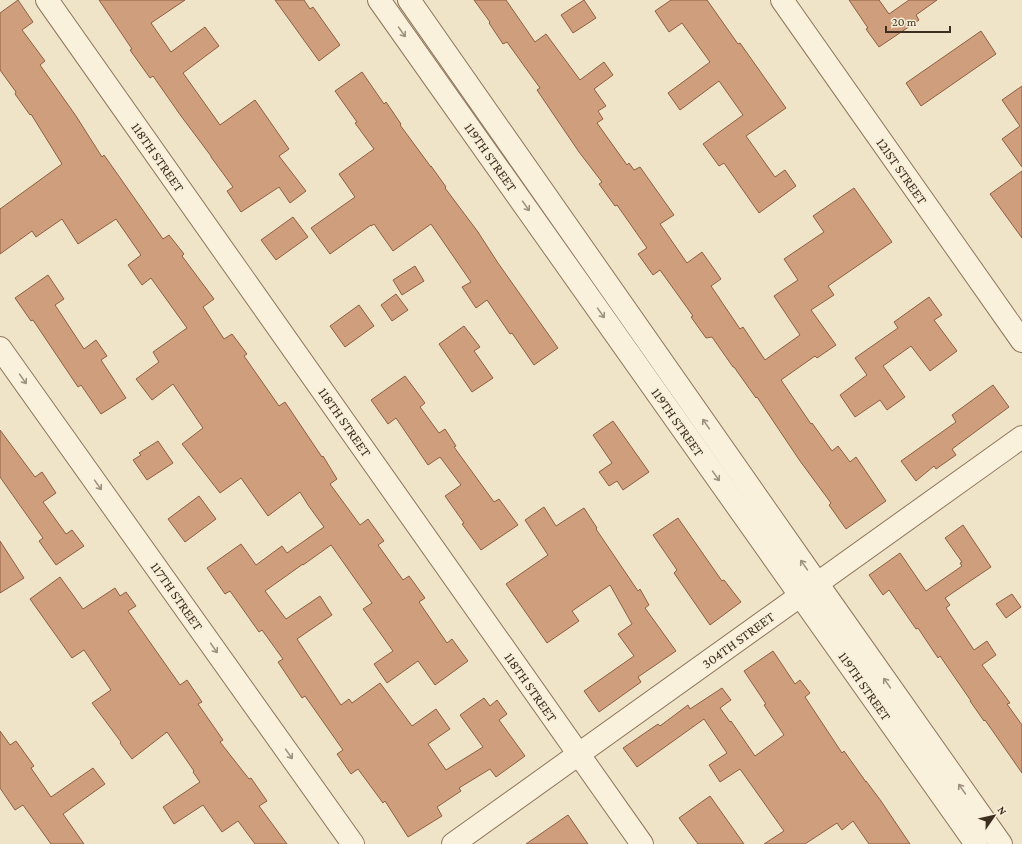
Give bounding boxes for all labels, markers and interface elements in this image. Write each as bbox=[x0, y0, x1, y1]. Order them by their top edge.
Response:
scale bar bbox=[886, 8, 950, 34]
text: 20 m bbox=[892, 15, 917, 29]
one-way arrow bbox=[398, 26, 406, 37]
street label: 118TH STREET bbox=[128, 119, 188, 195]
street label: 119TH STREET bbox=[461, 119, 521, 195]
street label: 121ST STREET bbox=[873, 135, 931, 208]
one-way arrow bbox=[521, 201, 530, 212]
one-way arrow bbox=[597, 307, 605, 318]
one-way arrow bbox=[19, 374, 27, 385]
street label: 118TH STREET bbox=[315, 384, 375, 460]
street label: 119TH STREET bbox=[648, 384, 708, 460]
one-way arrow bbox=[702, 419, 710, 430]
one-way arrow bbox=[712, 470, 720, 481]
one-way arrow bbox=[94, 480, 102, 491]
street label: 117TH STREET bbox=[148, 559, 207, 634]
one-way arrow bbox=[800, 560, 808, 571]
street label: 304TH STREET bbox=[699, 608, 778, 672]
one-way arrow bbox=[210, 642, 218, 653]
street label: 119TH STREET bbox=[835, 648, 895, 724]
street label: 118TH STREET bbox=[501, 649, 561, 725]
one-way arrow bbox=[883, 678, 891, 689]
one-way arrow bbox=[285, 748, 293, 759]
one-way arrow bbox=[958, 784, 966, 795]
north arrow bbox=[974, 796, 1014, 836]
text: N bbox=[995, 804, 1010, 817]

